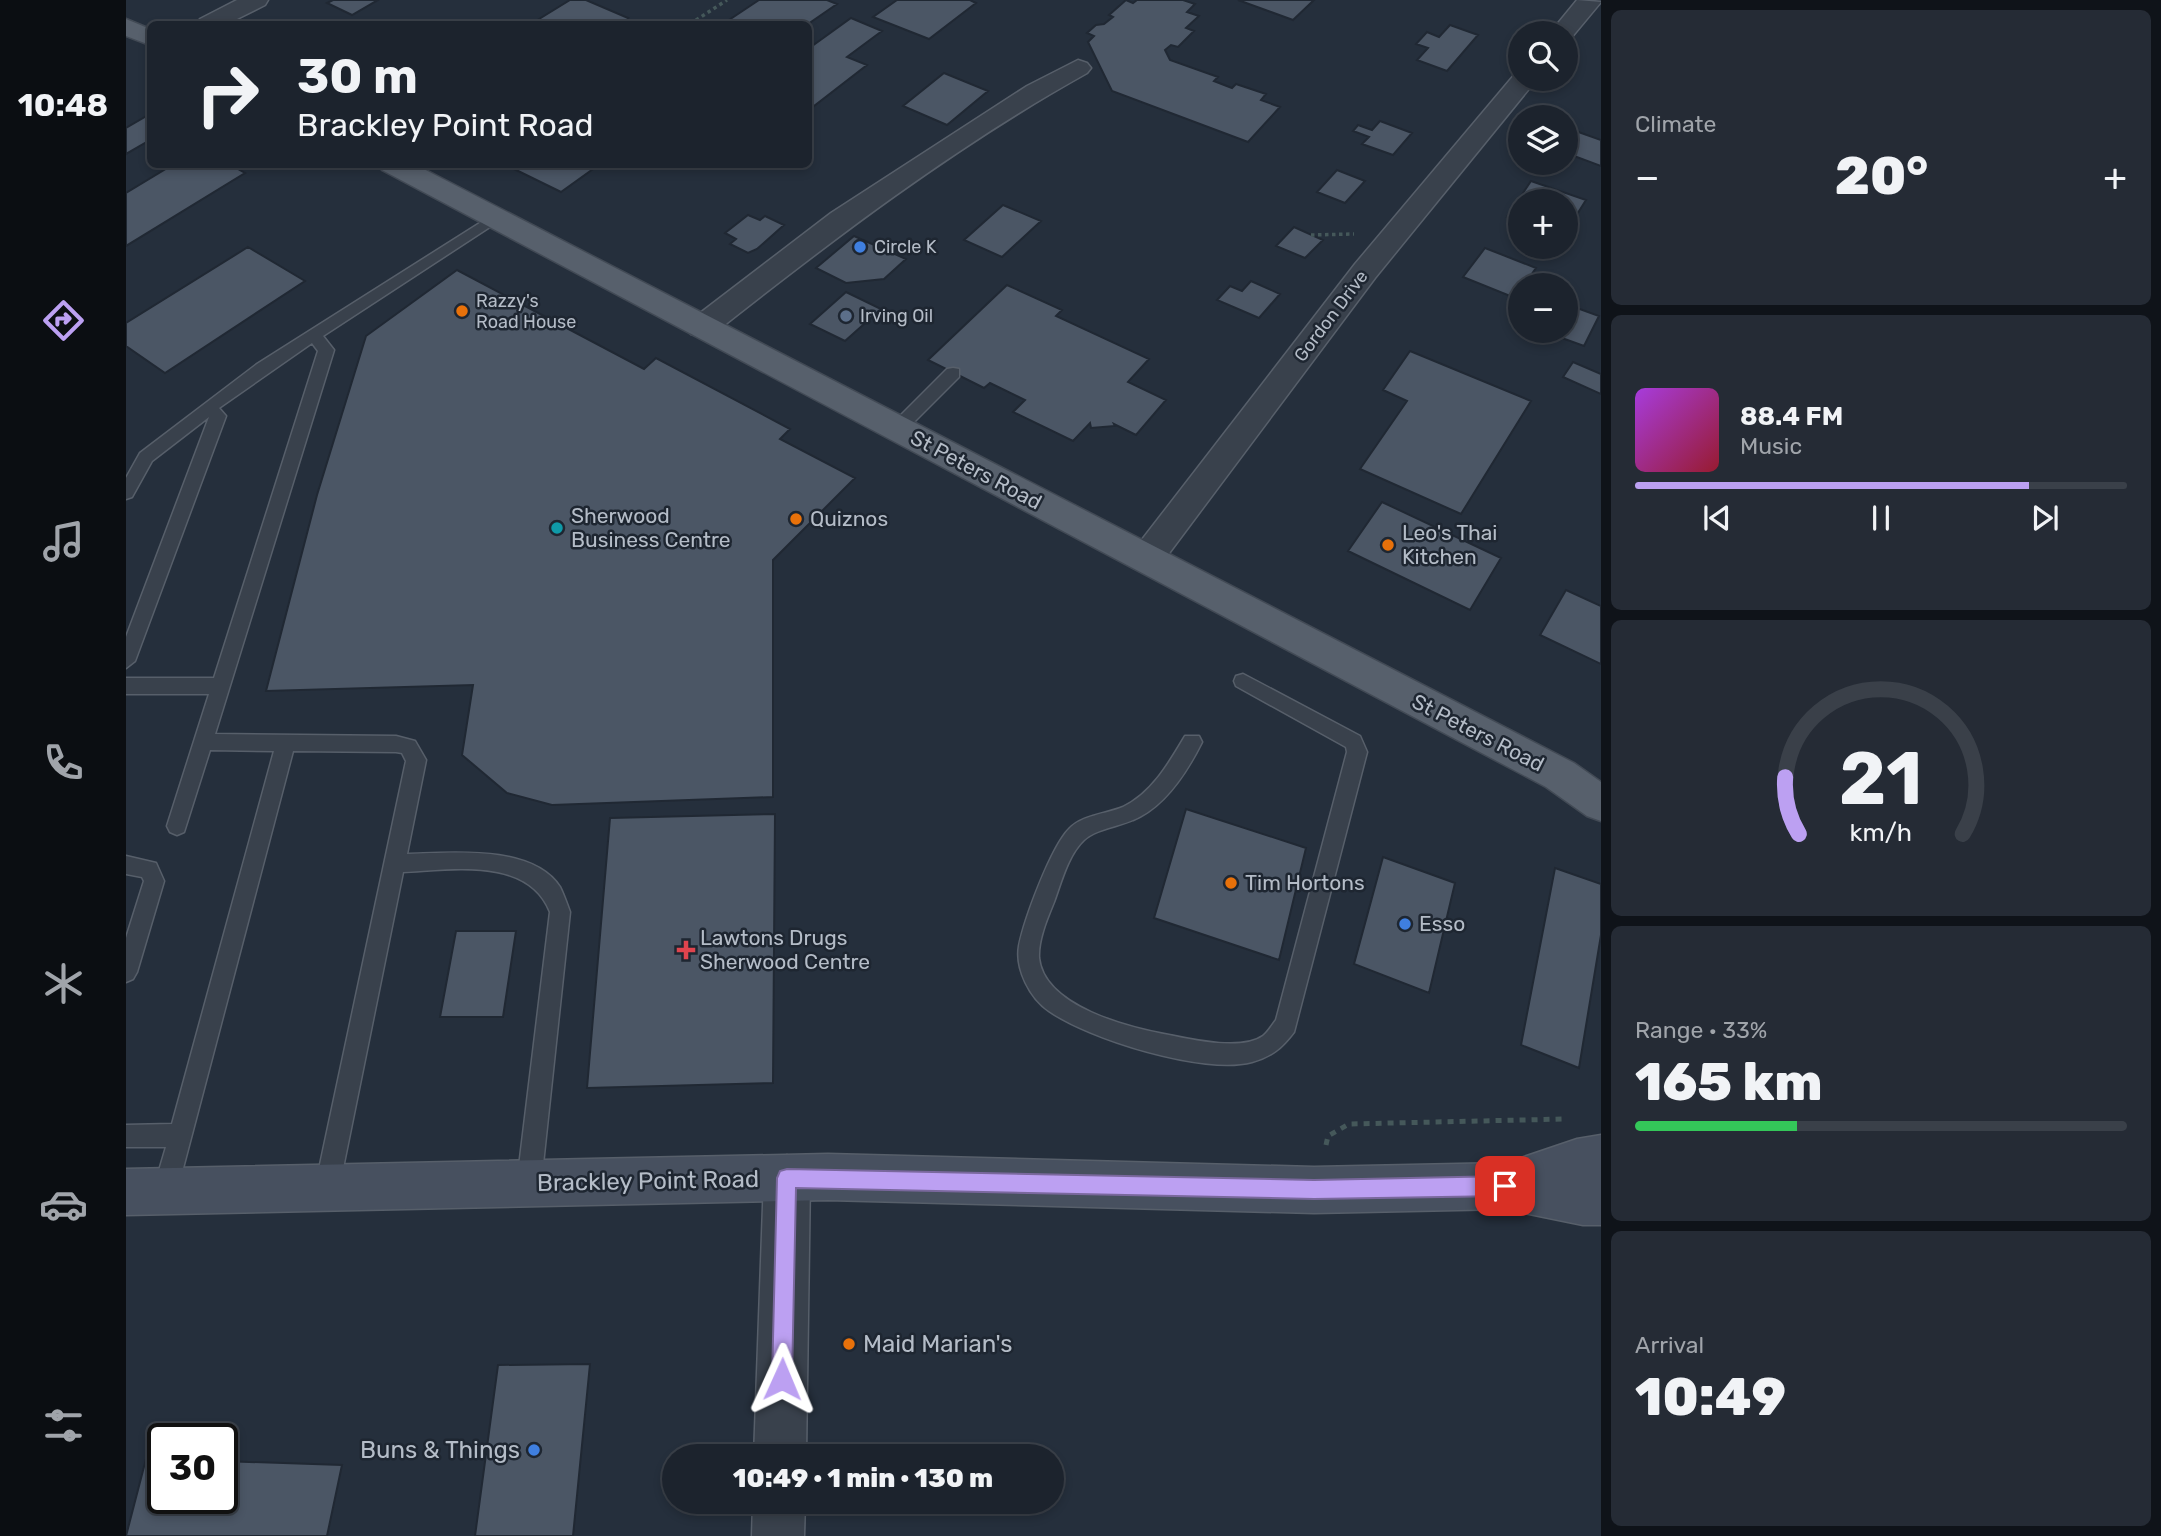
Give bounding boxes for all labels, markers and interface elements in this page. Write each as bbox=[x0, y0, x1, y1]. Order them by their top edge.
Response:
map controls bbox=[1508, 21, 1578, 343]
button: search bbox=[1508, 21, 1578, 91]
text: 30 m bbox=[297, 47, 418, 105]
icon: right bbox=[182, 49, 273, 140]
text: 10:48 bbox=[18, 86, 108, 124]
button: layers bbox=[1508, 105, 1578, 175]
text: Brackley Point Road bbox=[297, 106, 594, 144]
text: Climate bbox=[1635, 110, 1716, 138]
text: 20° bbox=[1835, 145, 1928, 207]
text: − bbox=[1635, 154, 1660, 200]
text: + bbox=[2103, 154, 2127, 200]
button: + bbox=[1508, 189, 1578, 259]
place label: Circle K bbox=[874, 236, 937, 258]
marker: Circle K bbox=[852, 239, 868, 255]
street label: Gordon Drive bbox=[1289, 266, 1373, 366]
button: − bbox=[1508, 273, 1578, 343]
place label: Razzy's Road House bbox=[476, 290, 576, 333]
icon: directions bbox=[39, 296, 88, 345]
marker: Razzy's Road House bbox=[454, 303, 470, 319]
place label: Irving Oil bbox=[860, 305, 933, 327]
marker: Irving Oil bbox=[838, 308, 854, 324]
text: 88.4 FM bbox=[1740, 401, 1843, 432]
street label: St Peters Road bbox=[906, 424, 1046, 515]
text: Music bbox=[1740, 432, 1802, 460]
icon: previous bbox=[1698, 499, 1736, 537]
icon: pause bbox=[1862, 499, 1900, 537]
icon: next bbox=[2026, 499, 2064, 537]
place label: Sherwood Business Centre bbox=[571, 503, 731, 552]
place label: Quiznos bbox=[810, 506, 888, 531]
marker: Quiznos bbox=[788, 511, 804, 527]
icon: music bbox=[39, 517, 88, 566]
marker: Sherwood Business Centre bbox=[549, 520, 565, 536]
place label: Leo's Thai Kitchen bbox=[1402, 520, 1497, 569]
marker: Leo's Thai Kitchen bbox=[1380, 537, 1396, 553]
street label: St Peters Road bbox=[1408, 688, 1549, 777]
text: 21 bbox=[1839, 736, 1923, 822]
icon: phone bbox=[39, 738, 88, 787]
text: km/h bbox=[1850, 818, 1912, 847]
place label: Tim Hortons bbox=[1245, 870, 1365, 895]
marker: Tim Hortons bbox=[1223, 875, 1239, 891]
place label: Esso bbox=[1419, 911, 1465, 936]
marker: Esso bbox=[1397, 916, 1413, 932]
place label: Lawtons Drugs Sherwood Centre bbox=[700, 925, 870, 974]
marker: Lawtons Drugs Sherwood Centre bbox=[678, 942, 694, 958]
icon: climate bbox=[39, 959, 88, 1008]
text: Range · 33% bbox=[1635, 1016, 1767, 1044]
text: 165 km bbox=[1635, 1051, 1823, 1113]
pin bbox=[1475, 1156, 1535, 1216]
street label: Brackley Point Road bbox=[537, 1165, 759, 1197]
icon: arrive bbox=[1486, 1167, 1524, 1205]
icon: car bbox=[39, 1180, 88, 1229]
place label: Maid Marian's bbox=[863, 1330, 1013, 1358]
text: Arrival bbox=[1635, 1331, 1704, 1359]
marker: Maid Marian's bbox=[841, 1336, 857, 1352]
position arrow bbox=[745, 1342, 819, 1416]
text: 10:49 bbox=[1635, 1366, 1786, 1428]
icon: filters bbox=[39, 1401, 88, 1450]
speed limit sign: 30 bbox=[147, 1423, 238, 1514]
place label: Buns & Things bbox=[360, 1436, 520, 1464]
marker: Buns & Things bbox=[526, 1442, 542, 1458]
text: 10:49 · 1 min · 130 m bbox=[733, 1463, 993, 1494]

